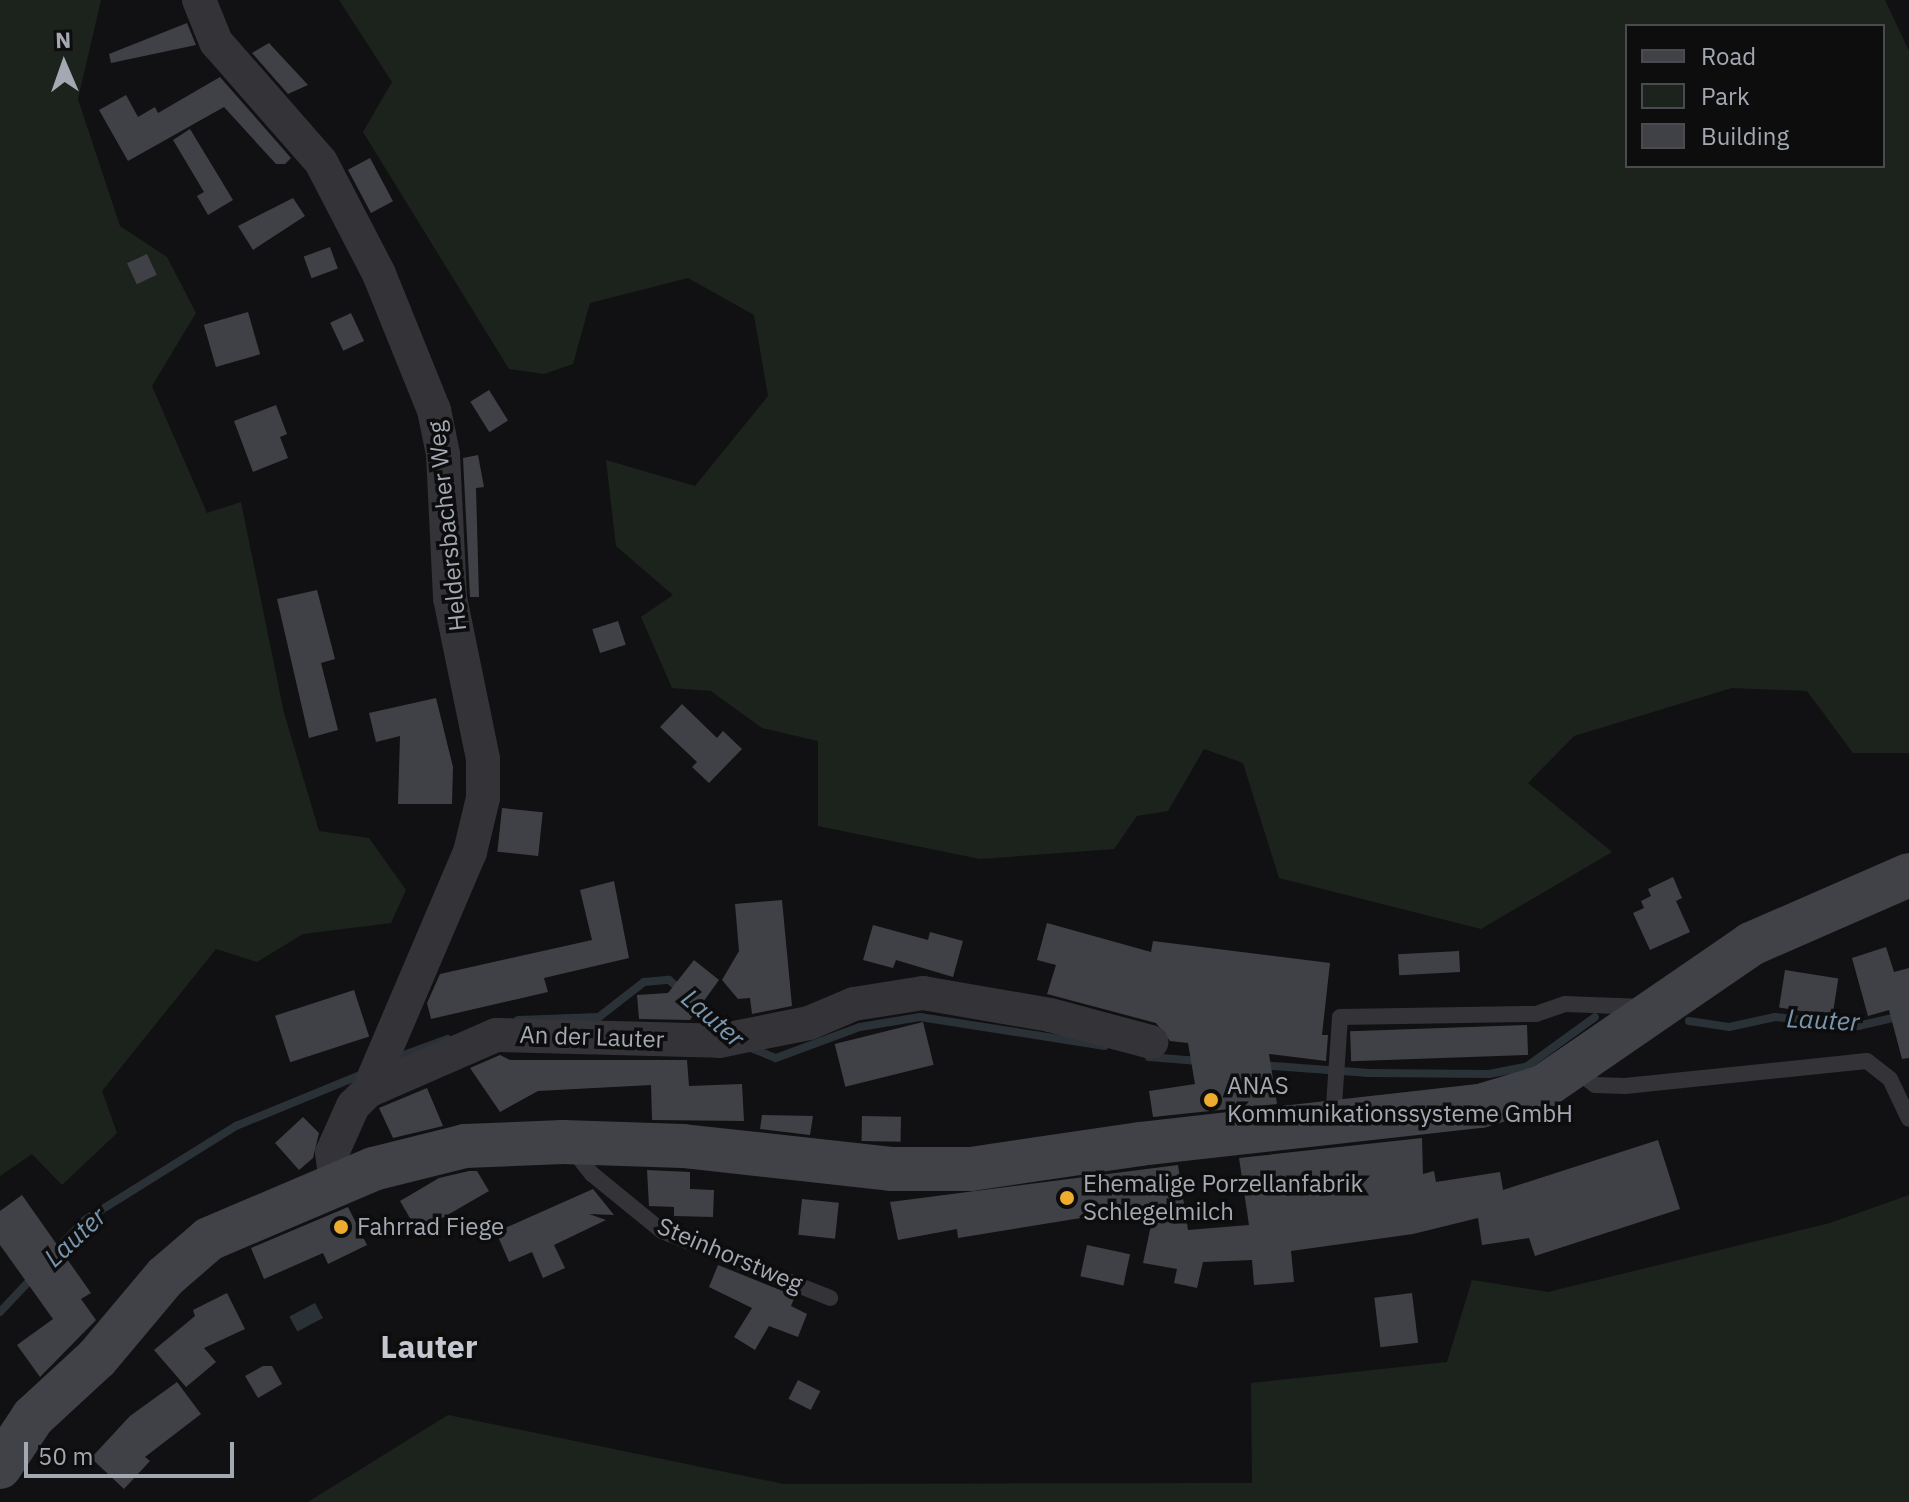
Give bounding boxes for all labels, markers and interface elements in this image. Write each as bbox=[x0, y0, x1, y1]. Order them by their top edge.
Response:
north arrow bbox=[24, 24, 104, 104]
legend bbox=[1625, 24, 1885, 168]
text: N bbox=[55, 25, 72, 54]
text: Road bbox=[1701, 40, 1756, 72]
text: Park bbox=[1701, 80, 1750, 112]
text: Building bbox=[1701, 120, 1789, 152]
street label: Heldersbacher Weg bbox=[422, 419, 472, 633]
water label: Lauter bbox=[675, 982, 751, 1054]
water label: Lauter bbox=[1786, 1003, 1860, 1037]
street label: An der Lauter bbox=[519, 1020, 665, 1054]
place label: ANAS Kommunikationssysteme GmbH bbox=[1227, 1072, 1573, 1128]
marker: ANAS Kommunikationssysteme GmbH bbox=[1202, 1091, 1220, 1109]
place label: Ehemalige Porzellanfabrik Schlegelmilch bbox=[1083, 1170, 1363, 1226]
marker: Ehemalige Porzellanfabrik Schlegelmilch bbox=[1058, 1189, 1076, 1207]
water label: Lauter bbox=[38, 1201, 112, 1273]
street label: Steinhorstweg bbox=[653, 1211, 807, 1299]
place label: Fahrrad Fiege bbox=[357, 1213, 504, 1241]
marker: Fahrrad Fiege bbox=[332, 1218, 350, 1236]
district label: Lauter bbox=[380, 1327, 478, 1365]
scale bar bbox=[28, 1426, 238, 1476]
text: 50 m bbox=[38, 1440, 93, 1472]

